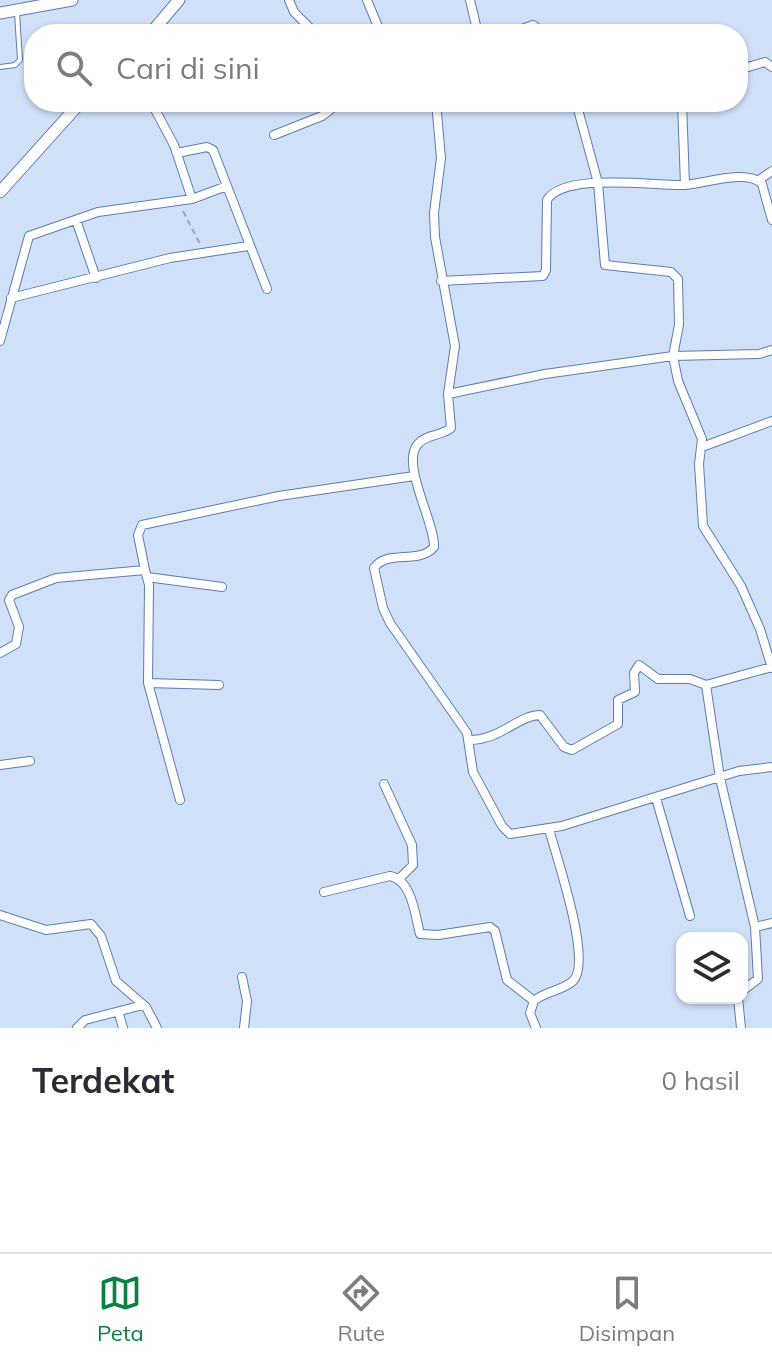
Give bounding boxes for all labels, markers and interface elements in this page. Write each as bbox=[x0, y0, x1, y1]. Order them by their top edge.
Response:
search box bbox=[24, 24, 748, 112]
icon: search bbox=[52, 46, 96, 90]
text: Cari di sini bbox=[116, 49, 260, 87]
map controls bbox=[676, 932, 748, 1004]
button: layers bbox=[676, 932, 748, 1004]
text: Terdekat bbox=[32, 1059, 174, 1102]
text: 0 hasil bbox=[662, 1064, 740, 1097]
tab: Peta bbox=[97, 1271, 144, 1347]
tab: Rute bbox=[337, 1271, 385, 1347]
tab: Disimpan bbox=[579, 1271, 675, 1347]

